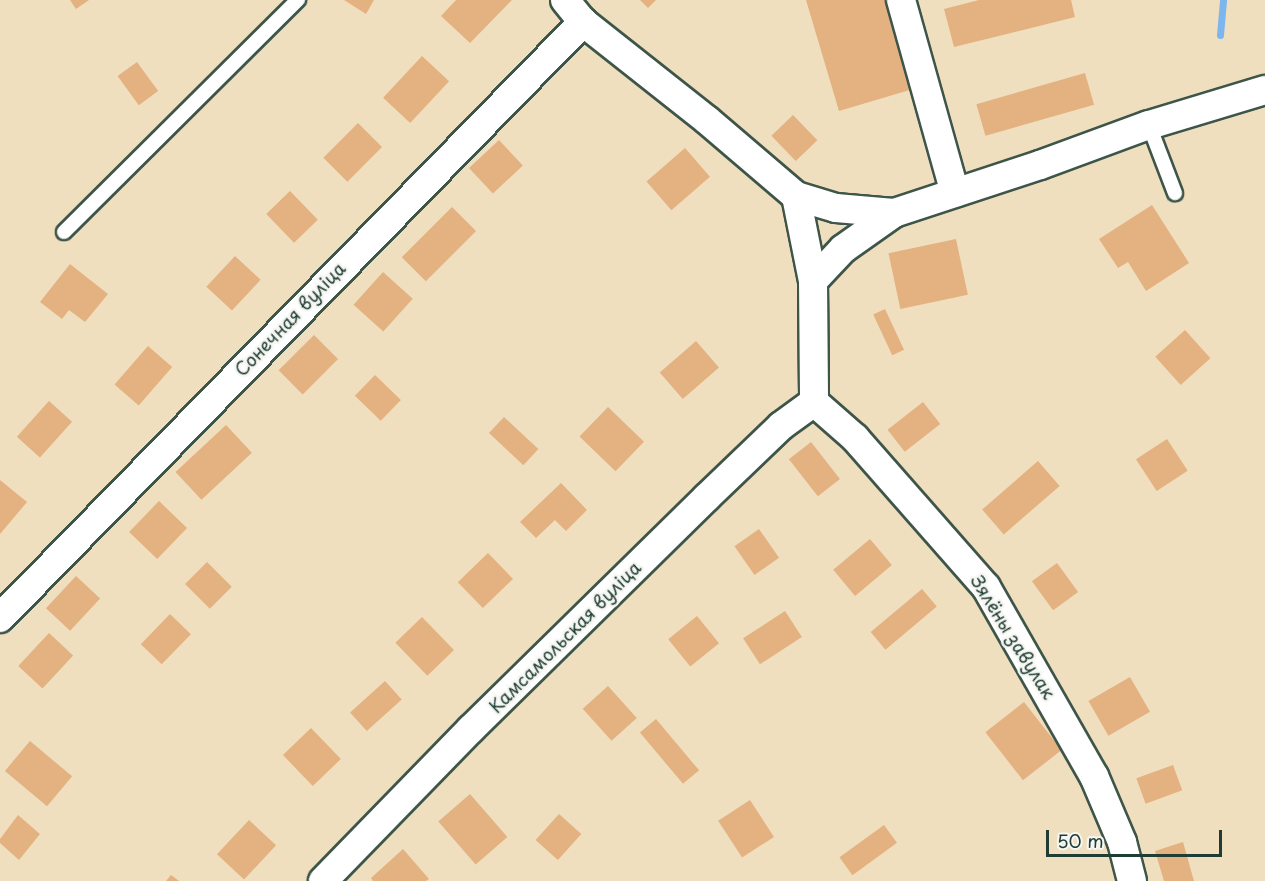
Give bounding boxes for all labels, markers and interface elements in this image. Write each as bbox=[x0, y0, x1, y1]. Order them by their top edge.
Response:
street label: Сонечная вуліца bbox=[230, 257, 350, 381]
street label: Камсамольская вуліца bbox=[484, 556, 646, 718]
street label: Зялёны завулак bbox=[966, 570, 1060, 704]
scale bar bbox=[1049, 818, 1224, 856]
text: 50 m bbox=[1057, 827, 1104, 854]

